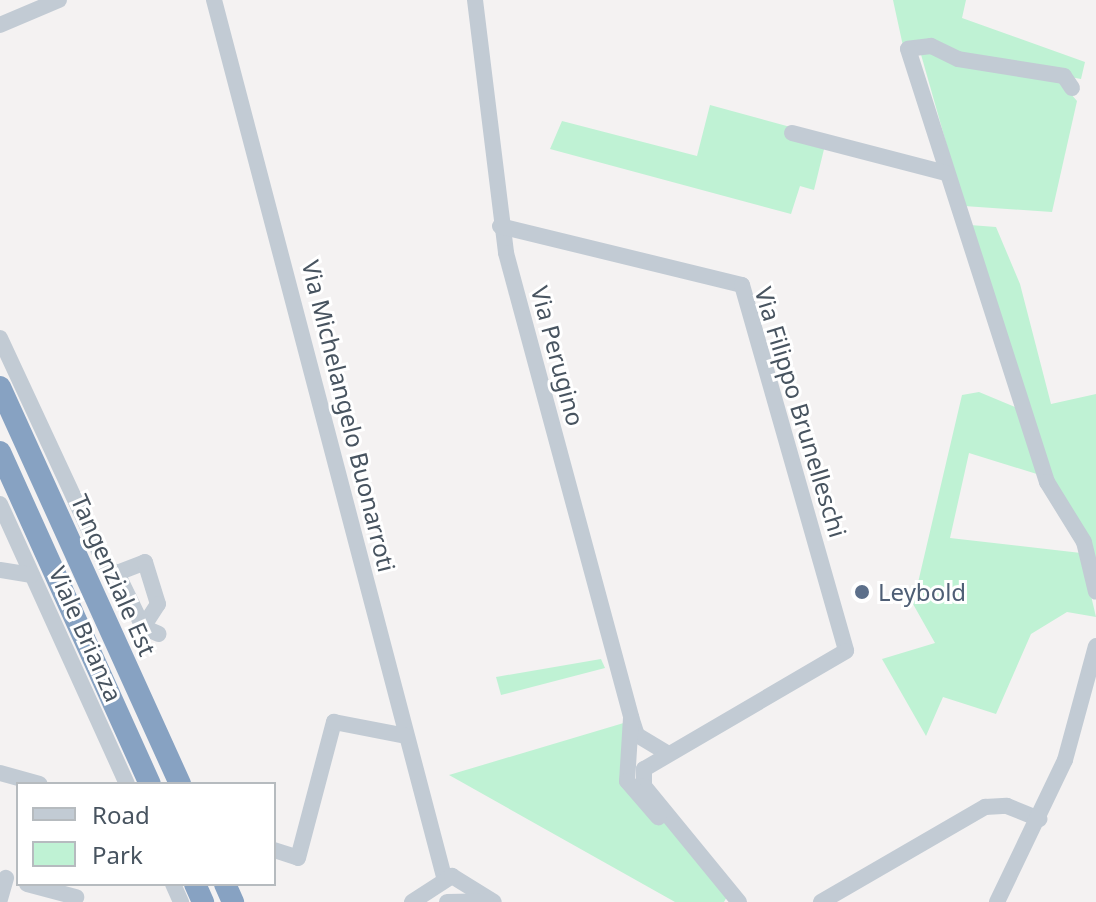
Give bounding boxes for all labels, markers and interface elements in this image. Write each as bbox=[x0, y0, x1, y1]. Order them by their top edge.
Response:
street label: Via Michelangelo Buonarroti bbox=[296, 257, 402, 575]
street label: Via Perugino bbox=[526, 283, 590, 429]
street label: Via Filippo Brunelleschi bbox=[749, 283, 853, 541]
street label: Tangenziale Est bbox=[66, 490, 162, 660]
street label: Viale Brianza bbox=[43, 562, 129, 706]
place label: Leybold bbox=[878, 578, 966, 606]
marker: Leybold bbox=[853, 583, 871, 601]
legend bbox=[16, 782, 276, 886]
text: Road bbox=[92, 798, 150, 831]
text: Park bbox=[92, 838, 143, 871]

